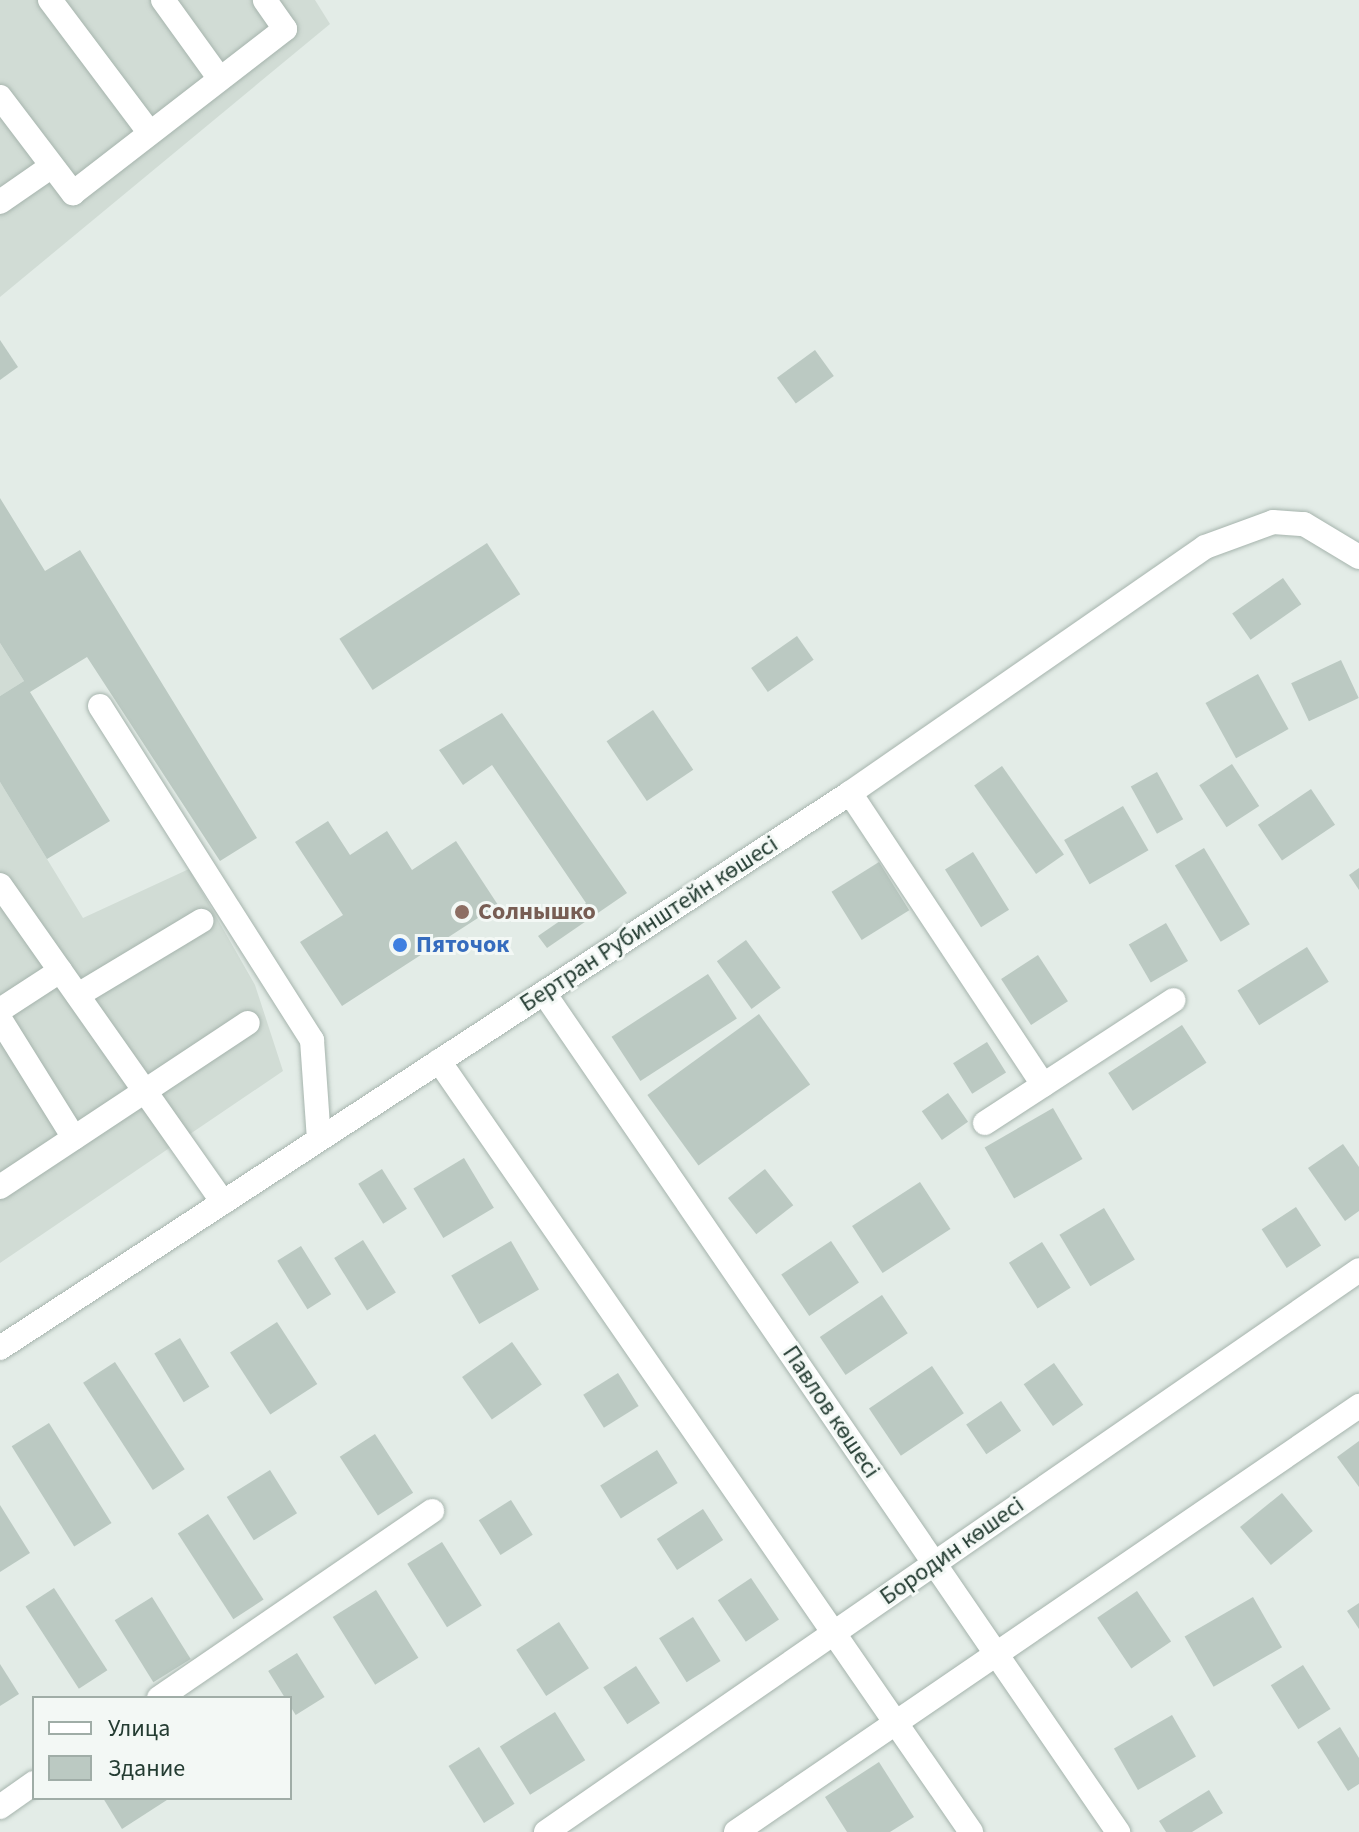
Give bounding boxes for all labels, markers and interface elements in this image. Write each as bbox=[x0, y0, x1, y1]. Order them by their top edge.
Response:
street label: Бертран Рубинштейн көшесі bbox=[515, 830, 783, 1018]
place label: Солнышко bbox=[478, 898, 596, 926]
marker: Солнышко bbox=[453, 903, 471, 921]
place label: Пяточок bbox=[416, 931, 509, 959]
marker: Пяточок bbox=[391, 936, 409, 954]
street label: Павлов көшесі bbox=[776, 1340, 886, 1484]
street label: Бородин көшесі bbox=[874, 1491, 1030, 1611]
legend bbox=[32, 1696, 292, 1800]
text: Улица bbox=[108, 1711, 170, 1746]
text: Здание bbox=[108, 1751, 185, 1786]

